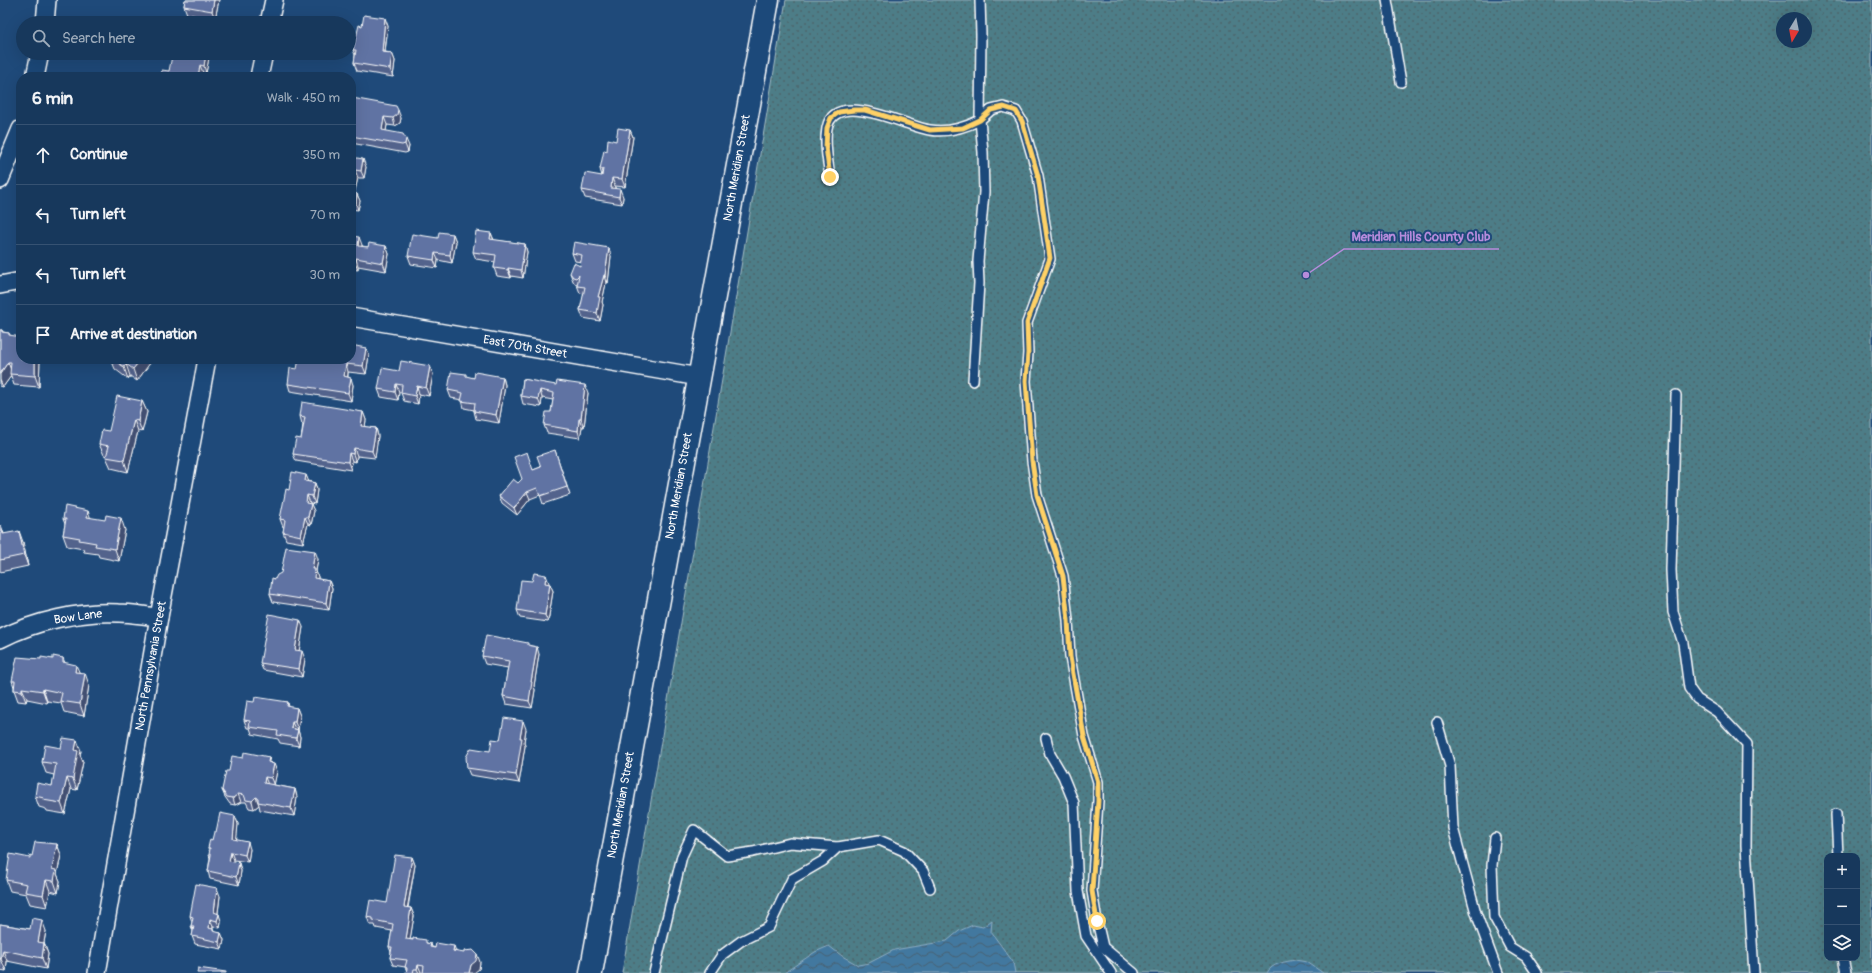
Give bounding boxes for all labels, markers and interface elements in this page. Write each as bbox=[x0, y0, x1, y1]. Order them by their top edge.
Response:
north arrow bbox=[1776, 12, 1812, 48]
search box bbox=[16, 16, 356, 60]
icon: search bbox=[30, 27, 52, 49]
text: Search here bbox=[62, 29, 135, 48]
text: 6 min bbox=[32, 88, 73, 109]
text: Walk · 450 m bbox=[267, 90, 340, 106]
street label: North Meridian Street bbox=[720, 113, 754, 223]
icon: ahead bbox=[32, 144, 54, 166]
text: Continue bbox=[70, 145, 128, 164]
text: 350 m bbox=[302, 147, 340, 163]
route end bbox=[821, 168, 839, 186]
icon: left bbox=[32, 204, 54, 226]
text: Turn left bbox=[70, 205, 126, 224]
text: 70 m bbox=[310, 207, 340, 223]
callout: Meridian Hills County Club bbox=[1344, 224, 1499, 249]
text: Meridian Hills County Club bbox=[1351, 229, 1491, 245]
icon: left bbox=[32, 264, 54, 286]
text: Turn left bbox=[70, 265, 126, 284]
text: 30 m bbox=[310, 267, 340, 283]
icon: arrive bbox=[32, 324, 54, 346]
text: Arrive at destination bbox=[70, 325, 197, 344]
street label: East 70th Street bbox=[482, 332, 568, 362]
street label: North Meridian Street bbox=[662, 431, 696, 541]
street label: North Pennsylvania Street bbox=[132, 600, 170, 732]
street label: Bow Lane bbox=[53, 606, 103, 628]
street label: North Meridian Street bbox=[604, 750, 638, 860]
map controls bbox=[1824, 853, 1860, 961]
button: + bbox=[1824, 853, 1860, 889]
button: − bbox=[1824, 889, 1860, 925]
route start bbox=[1088, 912, 1106, 930]
button: layers bbox=[1824, 925, 1860, 961]

